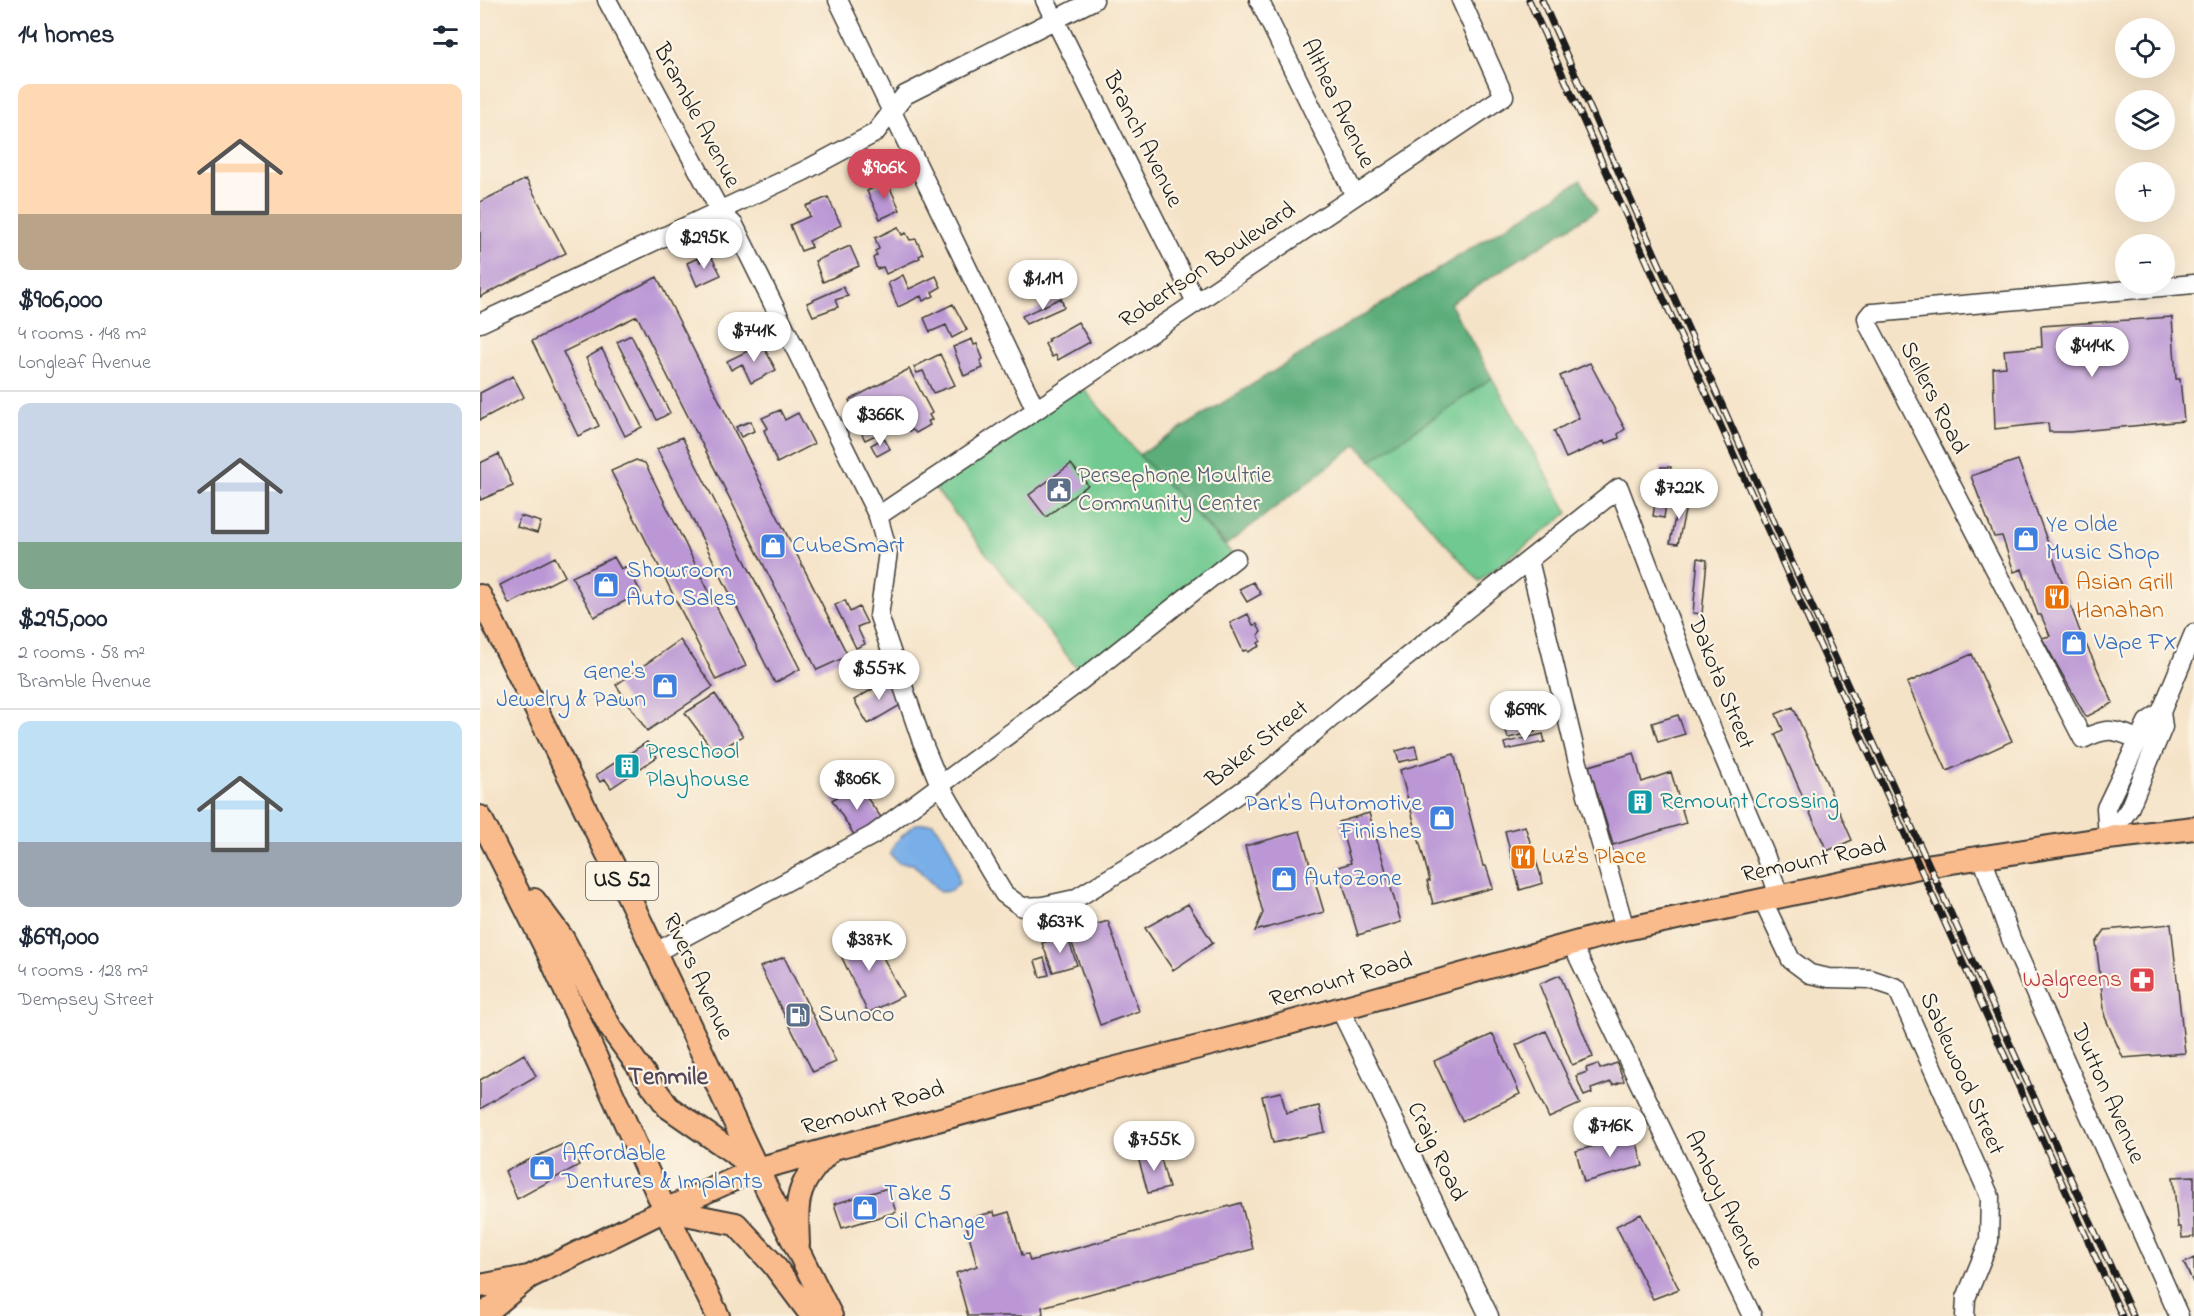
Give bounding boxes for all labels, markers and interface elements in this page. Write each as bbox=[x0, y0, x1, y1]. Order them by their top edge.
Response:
text: 14 homes bbox=[18, 17, 114, 55]
map controls bbox=[2115, 18, 2175, 294]
button: locate bbox=[2115, 18, 2175, 78]
icon: filters bbox=[429, 20, 462, 53]
street label: Althea Avenue bbox=[1291, 34, 1383, 175]
street label: Bramble Avenue bbox=[643, 36, 749, 195]
street label: Branch Avenue bbox=[1092, 65, 1191, 214]
button: layers bbox=[2115, 90, 2175, 150]
icon: home bbox=[186, 123, 294, 231]
pin: $906K bbox=[842, 149, 926, 200]
text: $906K bbox=[861, 154, 907, 183]
button: + bbox=[2115, 162, 2175, 222]
street label: Robertson Boulevard bbox=[1113, 193, 1304, 338]
pin: $295K bbox=[662, 219, 746, 270]
text: $295K bbox=[679, 224, 729, 253]
button: − bbox=[2115, 234, 2175, 294]
pin: $1.1M bbox=[1001, 260, 1085, 311]
text: $1.1M bbox=[1022, 265, 1064, 294]
text: $906,000 bbox=[18, 282, 102, 320]
pin: $741K bbox=[712, 312, 796, 363]
text: $741K bbox=[732, 317, 776, 346]
text: 4 rooms · 148 m² bbox=[18, 320, 147, 349]
pin: $414K bbox=[2050, 327, 2134, 378]
text: $414K bbox=[2070, 332, 2114, 361]
street label: Sellers Road bbox=[1890, 335, 1977, 461]
text: Longleaf Avenue bbox=[18, 349, 151, 378]
pin: $366K bbox=[838, 396, 922, 447]
text: $366K bbox=[856, 401, 904, 430]
icon: home bbox=[186, 442, 294, 550]
place label: Persephone Moultrie Community Center bbox=[1078, 459, 1272, 523]
pin: $722K bbox=[1637, 469, 1721, 520]
text: $722K bbox=[1654, 474, 1704, 503]
public building icon: Persephone Moultrie Community Center bbox=[1044, 475, 1074, 505]
place label: Ye Olde Music Shop bbox=[2046, 508, 2160, 571]
shop icon: Ye Olde Music Shop bbox=[2011, 524, 2041, 554]
place label: CubeSmart bbox=[792, 529, 905, 564]
shop icon: CubeSmart bbox=[758, 531, 788, 561]
place label: Showroom Auto Sales bbox=[626, 554, 736, 617]
place label: Asian Grill Hanahan bbox=[2076, 566, 2173, 629]
shop icon: Showroom Auto Sales bbox=[591, 570, 621, 600]
restaurant icon: Asian Grill Hanahan bbox=[2042, 582, 2072, 612]
text: $295,000 bbox=[18, 601, 108, 639]
street label: Dakota Street bbox=[1677, 610, 1763, 755]
place label: Vape FX bbox=[2093, 626, 2178, 661]
shop icon: Vape FX bbox=[2059, 628, 2089, 658]
text: 2 rooms · 58 m² bbox=[18, 639, 145, 668]
pin: $557K bbox=[837, 650, 921, 701]
place label: Gene's Jewelry & Pawn bbox=[496, 655, 646, 719]
text: $557K bbox=[853, 655, 905, 684]
text: Bramble Avenue bbox=[18, 668, 151, 697]
shop icon: Gene's Jewelry & Pawn bbox=[650, 671, 680, 701]
pin: $699K bbox=[1483, 691, 1567, 742]
street label: Baker Street bbox=[1198, 692, 1317, 798]
text: $699K bbox=[1504, 696, 1546, 725]
place label: Preschool Playhouse bbox=[646, 735, 750, 799]
building icon: Preschool Playhouse bbox=[612, 751, 642, 781]
icon: home bbox=[186, 760, 294, 868]
pin: $806K bbox=[815, 760, 899, 811]
text: $806K bbox=[834, 765, 880, 794]
place label: Remount Crossing bbox=[1660, 785, 1839, 820]
place label: Park's Automotive Finishes bbox=[1245, 787, 1422, 850]
building icon: Remount Crossing bbox=[1625, 787, 1655, 817]
shop icon: Park's Automotive Finishes bbox=[1427, 803, 1457, 833]
street label: Remount Road bbox=[1739, 829, 1890, 893]
place label: Luz's Place bbox=[1542, 840, 1646, 875]
restaurant icon: Luz's Place bbox=[1508, 842, 1538, 872]
road number: US 52 bbox=[586, 862, 658, 900]
place label: AutoZone bbox=[1304, 862, 1402, 897]
shop icon: AutoZone bbox=[1269, 864, 1299, 894]
pin: $637K bbox=[1018, 903, 1102, 954]
street label: Rivers Avenue bbox=[652, 908, 742, 1046]
text: $637K bbox=[1036, 908, 1084, 937]
text: $699,000 bbox=[18, 919, 99, 957]
pin: $387K bbox=[827, 921, 911, 972]
text: $387K bbox=[846, 926, 892, 955]
street label: Remount Road bbox=[1266, 944, 1417, 1018]
text: 4 rooms · 128 m² bbox=[18, 957, 148, 986]
place label: Walgreens bbox=[2023, 963, 2122, 998]
pharmacy icon: Walgreens bbox=[2127, 965, 2157, 995]
text: Dempsey Street bbox=[18, 986, 154, 1015]
street label: Sablewood Street bbox=[1909, 987, 2013, 1161]
place label: Sunoco bbox=[818, 998, 895, 1033]
fuel station icon: Sunoco bbox=[783, 1000, 813, 1030]
street label: Dutton Avenue bbox=[2060, 1018, 2153, 1170]
district label: Tenmile bbox=[628, 1059, 709, 1097]
street label: Remount Road bbox=[798, 1072, 949, 1146]
street label: Craig Road bbox=[1397, 1096, 1475, 1208]
pin: $716K bbox=[1568, 1107, 1652, 1158]
text: $716K bbox=[1587, 1112, 1633, 1141]
pin: $755K bbox=[1112, 1121, 1196, 1172]
street label: Amboy Avenue bbox=[1674, 1125, 1772, 1276]
text: $755K bbox=[1128, 1126, 1180, 1155]
place label: Affordable Dentures & Implants bbox=[561, 1137, 763, 1200]
shop icon: Affordable Dentures & Implants bbox=[527, 1153, 557, 1183]
place label: Take 5 Oil Change bbox=[884, 1177, 985, 1240]
shop icon: Take 5 Oil Change bbox=[850, 1193, 880, 1223]

